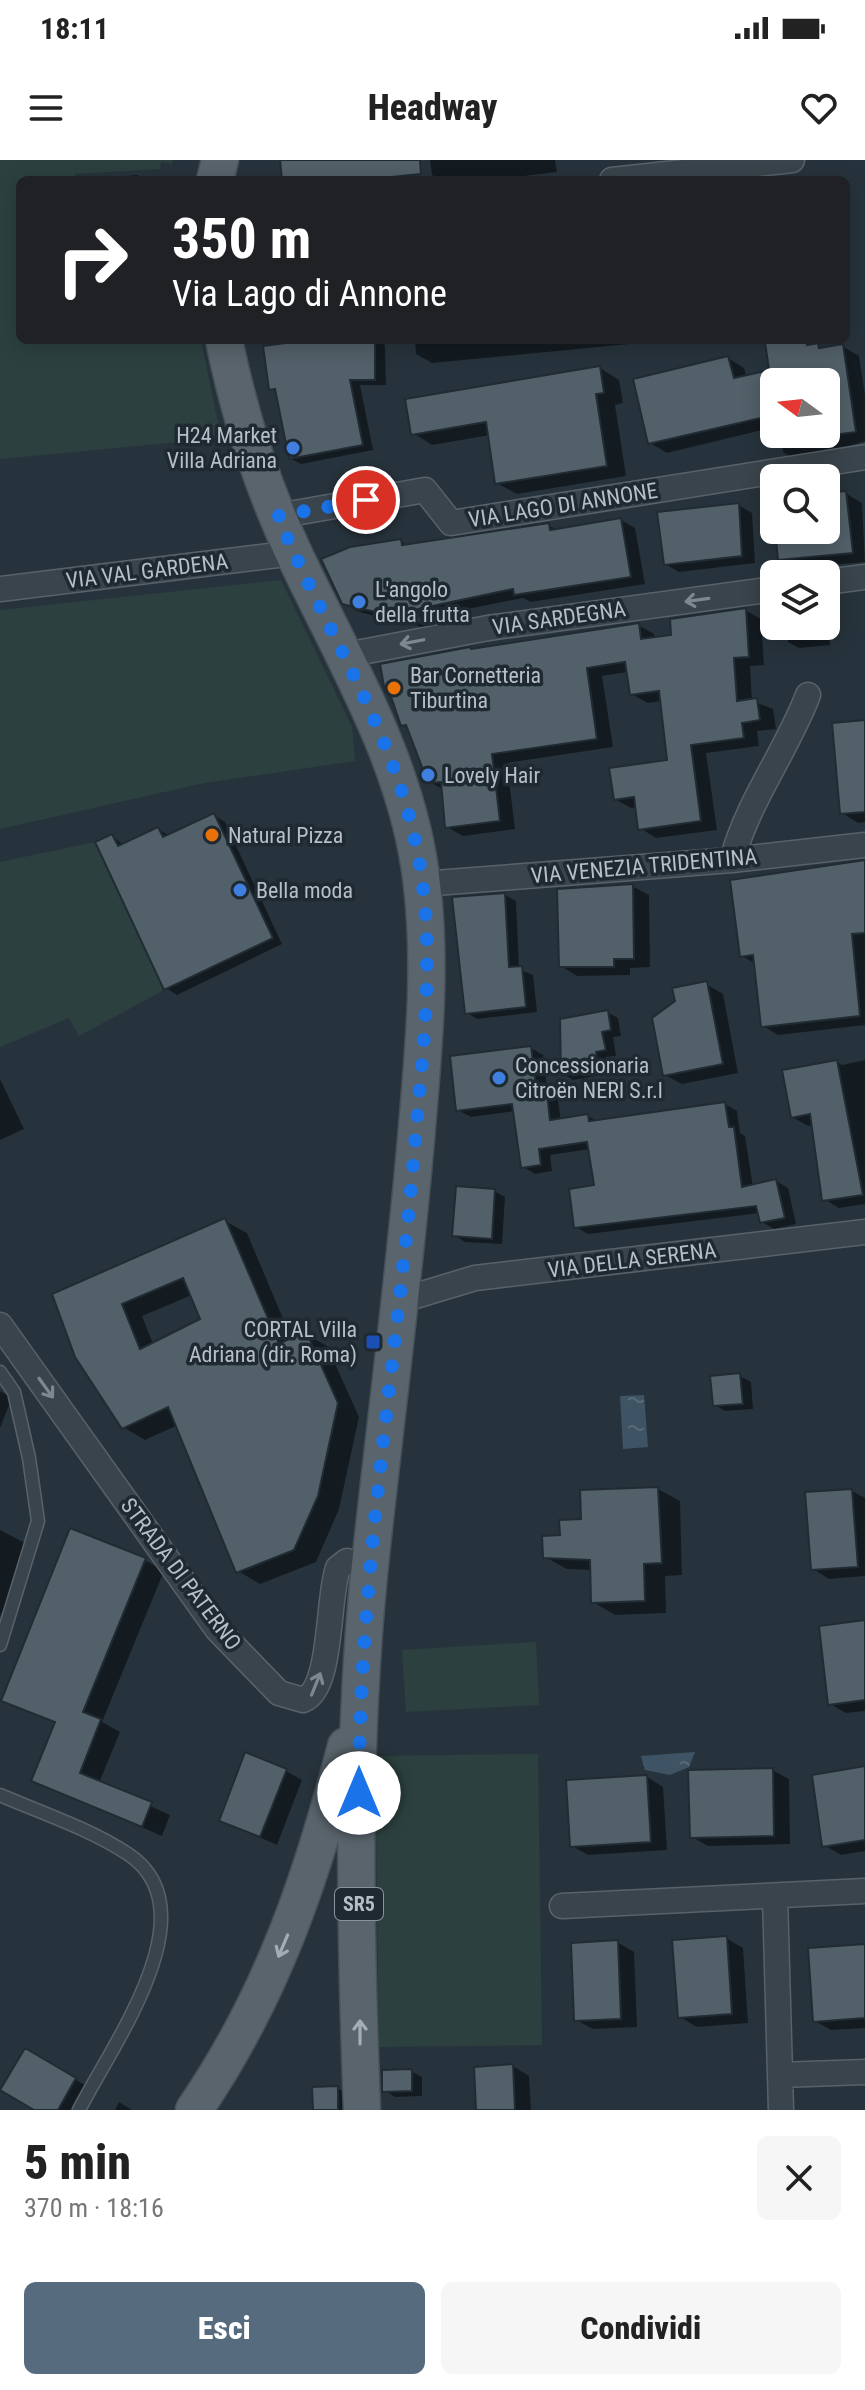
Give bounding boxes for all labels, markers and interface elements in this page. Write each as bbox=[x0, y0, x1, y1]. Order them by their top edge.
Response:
text: 18:11 bbox=[40, 11, 109, 46]
icon: menu bbox=[24, 86, 68, 130]
icon: heart bbox=[797, 86, 841, 130]
text: Headway bbox=[368, 87, 497, 129]
text: 350 m bbox=[172, 206, 311, 272]
icon: right bbox=[40, 208, 144, 312]
text: Via Lago di Annone bbox=[172, 273, 447, 315]
north arrow bbox=[760, 368, 840, 448]
map controls bbox=[760, 368, 840, 640]
place label: H24 Market Villa Adriana bbox=[167, 423, 277, 473]
marker: H24 Market Villa Adriana bbox=[284, 439, 302, 457]
button: search bbox=[760, 464, 840, 544]
pin bbox=[332, 466, 400, 534]
icon: arrive bbox=[344, 478, 388, 522]
street label: VIA LAGO DI ANNONE bbox=[467, 478, 659, 532]
street label: VIA VAL GARDENA bbox=[65, 549, 230, 593]
button: layers bbox=[760, 560, 840, 640]
place label: L'angolo della frutta bbox=[375, 577, 470, 627]
marker: L'angolo della frutta bbox=[350, 593, 368, 611]
one-way arrow bbox=[685, 593, 710, 608]
street label: VIA SARDEGNA bbox=[491, 596, 628, 640]
one-way arrow bbox=[400, 636, 425, 651]
place label: Bar Cornetteria Tiburtina bbox=[410, 663, 541, 713]
marker: Bar Cornetteria Tiburtina bbox=[385, 679, 403, 697]
place label: Lovely Hair bbox=[444, 763, 540, 788]
marker: Lovely Hair bbox=[419, 766, 437, 784]
place label: Natural Pizza bbox=[228, 823, 343, 848]
marker: Natural Pizza bbox=[203, 826, 221, 844]
street label: VIA VENEZIA TRIDENTINA bbox=[530, 844, 758, 888]
place label: Bella moda bbox=[256, 878, 353, 903]
marker: Bella moda bbox=[231, 881, 249, 899]
place label: Concessionaria Citroën NERI S.r.l bbox=[515, 1053, 663, 1103]
marker: Concessionaria Citroën NERI S.r.l bbox=[490, 1069, 508, 1087]
street label: VIA DELLA SERENA bbox=[546, 1237, 718, 1283]
place label: CORTAL Villa Adriana (dir. Roma) bbox=[189, 1317, 357, 1368]
marker: CORTAL Villa Adriana (dir. Roma) bbox=[364, 1333, 382, 1351]
one-way arrow bbox=[37, 1377, 54, 1398]
street label: STRADA DI PATERNO bbox=[116, 1493, 246, 1655]
one-way arrow bbox=[310, 1672, 325, 1696]
position arrow bbox=[317, 1751, 401, 1835]
road number: SR5 bbox=[335, 1888, 383, 1920]
one-way arrow bbox=[274, 1933, 289, 1958]
one-way arrow bbox=[352, 2019, 368, 2046]
text: 5 min bbox=[24, 2134, 131, 2191]
button: close bbox=[757, 2136, 841, 2220]
text: 370 m · 18:16 bbox=[24, 2193, 164, 2223]
button: Esci bbox=[24, 2282, 425, 2374]
button: Condividi bbox=[441, 2282, 841, 2374]

